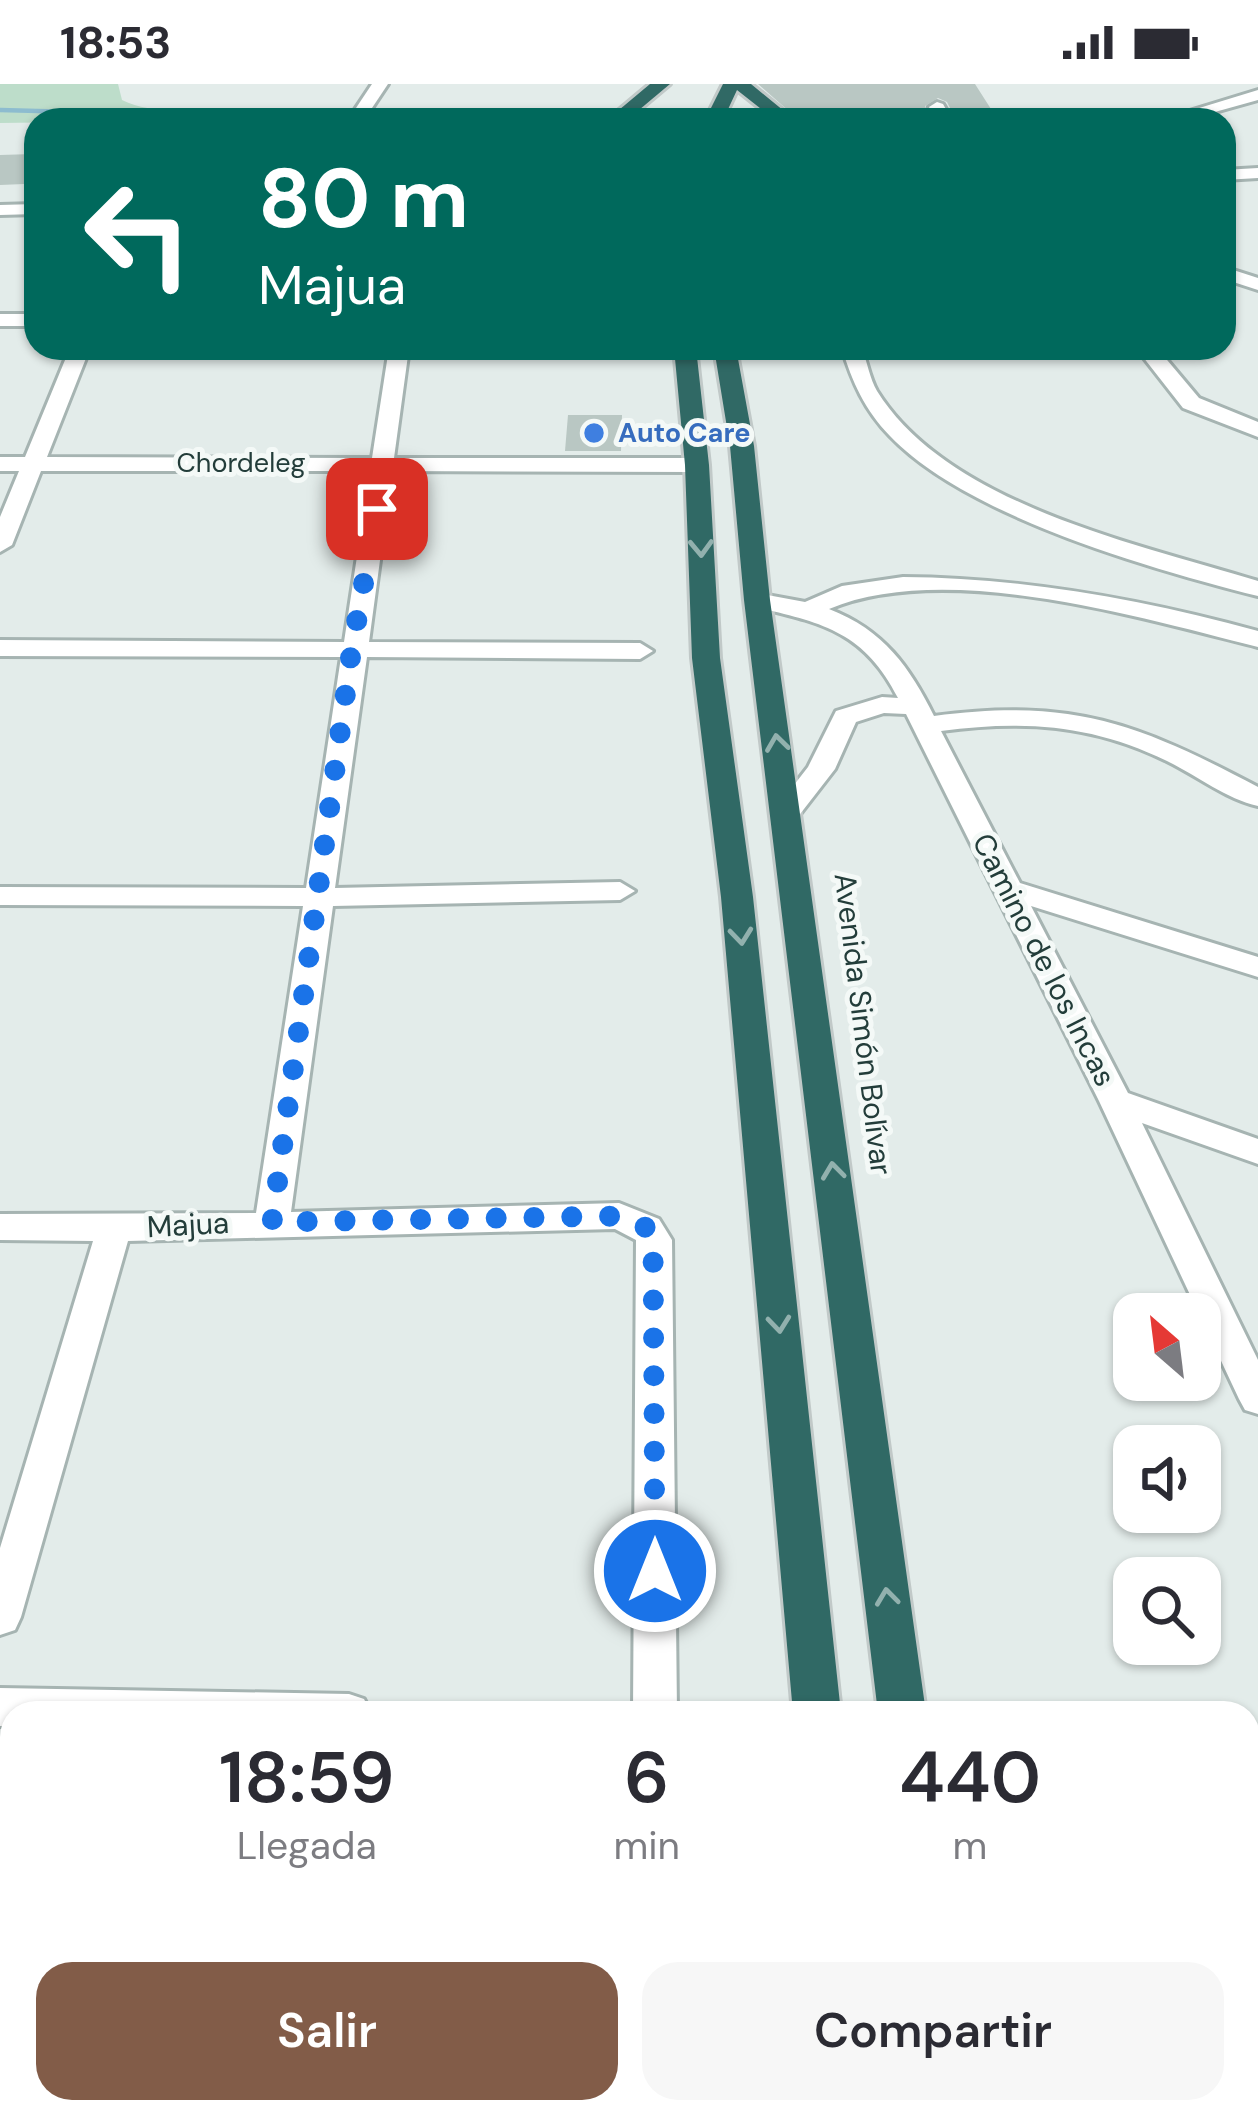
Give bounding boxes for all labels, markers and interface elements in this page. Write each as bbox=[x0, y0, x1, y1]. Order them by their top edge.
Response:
text: 18:53 bbox=[60, 13, 171, 72]
text: 80 m bbox=[258, 144, 469, 253]
icon: left bbox=[60, 156, 216, 312]
text: Majua bbox=[258, 250, 406, 321]
place label: Auto Care bbox=[618, 415, 751, 450]
marker: Auto Care bbox=[581, 420, 607, 446]
street label: Chordeleg bbox=[177, 445, 305, 480]
pin bbox=[326, 458, 428, 560]
icon: arrive bbox=[344, 476, 410, 542]
one-way arrow bbox=[688, 539, 714, 558]
one-way arrow bbox=[765, 733, 791, 753]
street label: Camino de los Incas bbox=[964, 827, 1125, 1093]
street label: Avenida Simón Bolívar bbox=[826, 871, 901, 1177]
one-way arrow bbox=[728, 927, 753, 946]
one-way arrow bbox=[821, 1161, 847, 1181]
street label: Majua bbox=[146, 1203, 230, 1246]
north arrow bbox=[1113, 1293, 1221, 1401]
map controls bbox=[1113, 1293, 1221, 1665]
one-way arrow bbox=[766, 1315, 791, 1334]
button: sound bbox=[1113, 1425, 1221, 1533]
position arrow bbox=[592, 1508, 718, 1634]
button: search bbox=[1113, 1557, 1221, 1665]
one-way arrow bbox=[875, 1587, 901, 1607]
text: 18:59 bbox=[219, 1731, 394, 1824]
text: 6 bbox=[624, 1731, 669, 1824]
text: 440 bbox=[899, 1731, 1041, 1824]
text: Llegada bbox=[237, 1820, 377, 1871]
text: min bbox=[613, 1820, 680, 1871]
text: m bbox=[953, 1820, 987, 1871]
button: Salir bbox=[36, 1962, 618, 2100]
button: Compartir bbox=[642, 1962, 1224, 2100]

